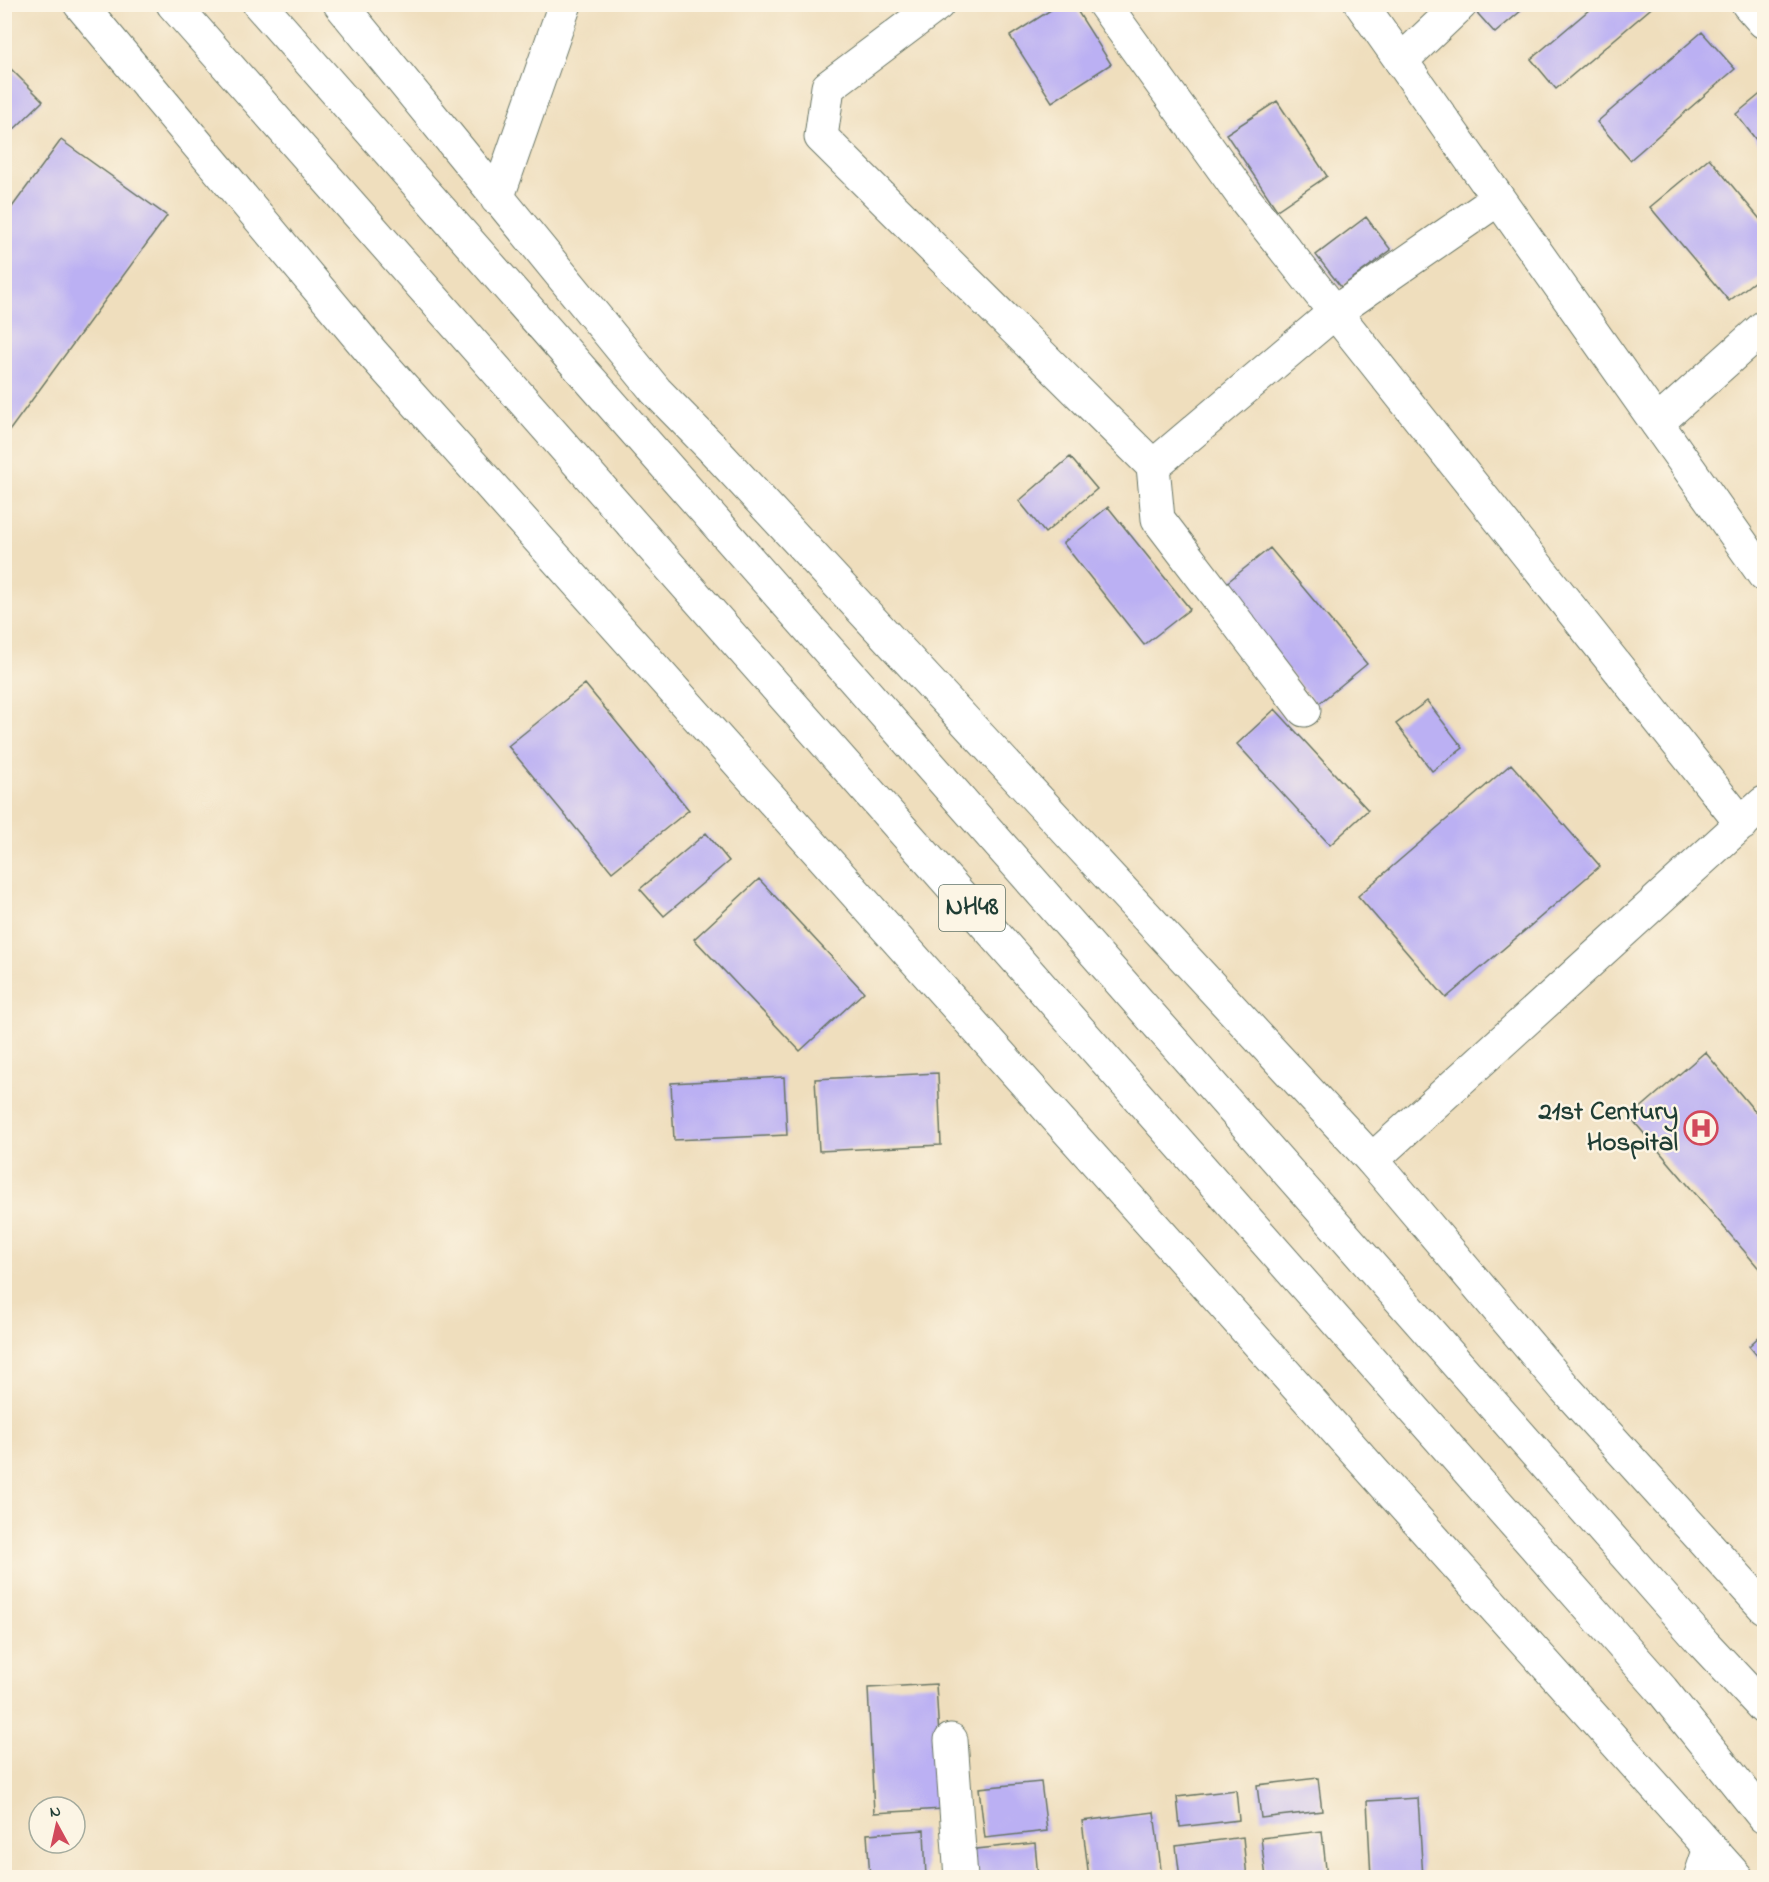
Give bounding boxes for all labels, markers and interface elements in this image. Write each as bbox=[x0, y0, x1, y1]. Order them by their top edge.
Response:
road number: NH48 bbox=[939, 885, 1005, 931]
place label: 21st Century Hospital bbox=[1537, 1093, 1678, 1163]
hospital icon: 21st Century Hospital bbox=[1683, 1110, 1719, 1146]
north arrow bbox=[27, 1795, 87, 1855]
text: N bbox=[48, 1799, 62, 1825]

